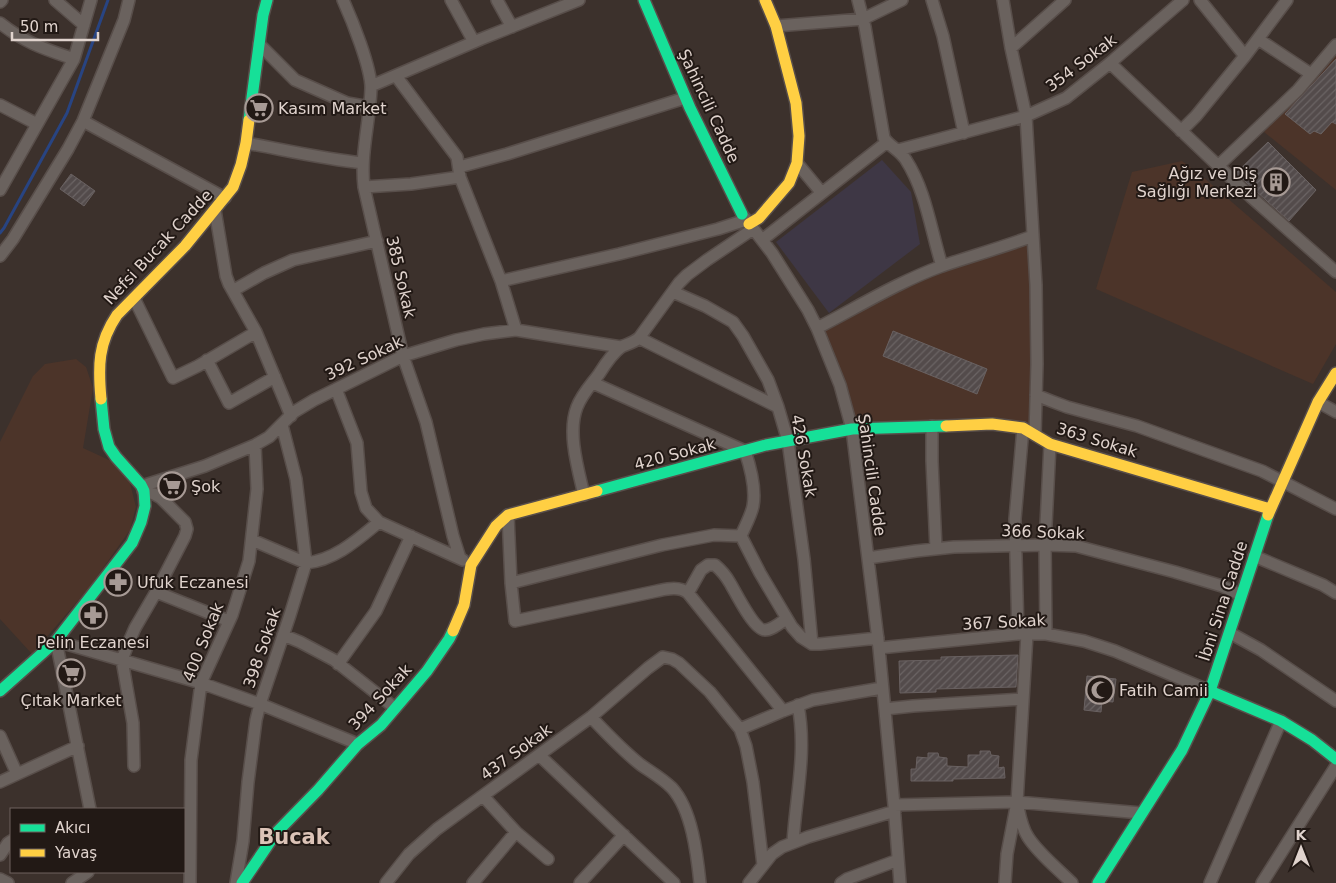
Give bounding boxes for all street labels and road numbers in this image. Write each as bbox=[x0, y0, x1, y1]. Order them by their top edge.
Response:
street label: 354 Sokak bbox=[1042, 30, 1121, 96]
street label: Şahincili Cadde bbox=[674, 46, 744, 166]
street label: Nefsi Bucak Cadde bbox=[100, 185, 216, 309]
street label: 385 Sokak bbox=[382, 234, 420, 321]
street label: 392 Sokak bbox=[322, 331, 407, 384]
street label: 426 Sokak bbox=[787, 413, 821, 500]
street label: Şahincili Cadde bbox=[854, 413, 890, 537]
street label: 363 Sokak bbox=[1054, 419, 1140, 462]
street label: 420 Sokak bbox=[632, 434, 719, 474]
street label: 366 Sokak bbox=[1001, 521, 1086, 543]
street label: İbni Sina Cadde bbox=[1195, 538, 1251, 664]
street label: 400 Sokak bbox=[179, 599, 228, 684]
street label: 398 Sokak bbox=[239, 605, 285, 691]
street label: 367 Sokak bbox=[962, 610, 1047, 634]
street label: 394 Sokak bbox=[345, 659, 416, 734]
street label: 437 Sokak bbox=[477, 719, 556, 784]

